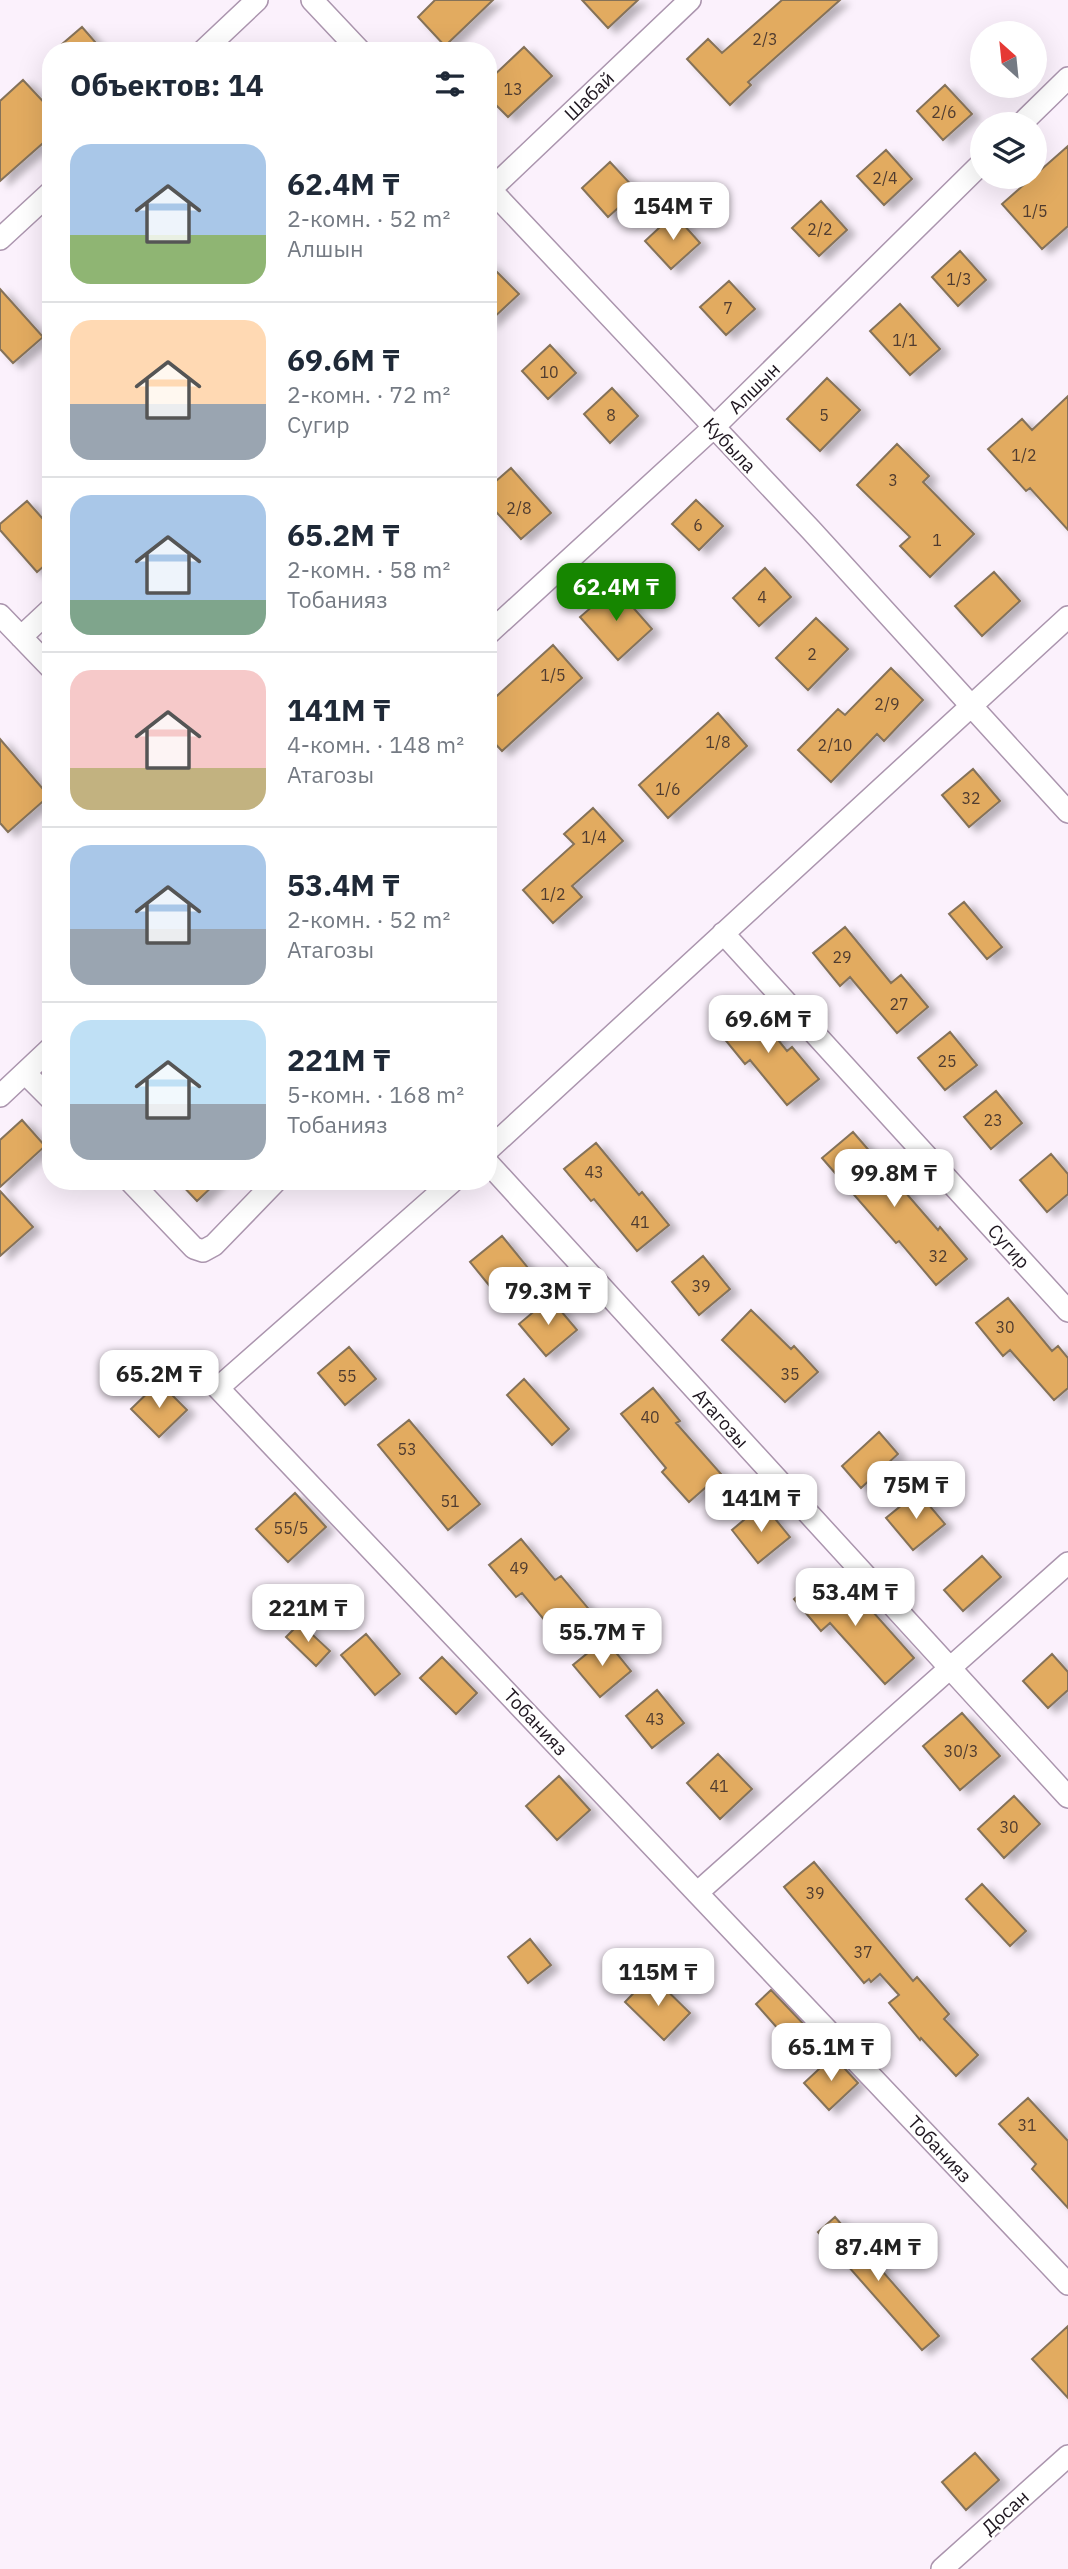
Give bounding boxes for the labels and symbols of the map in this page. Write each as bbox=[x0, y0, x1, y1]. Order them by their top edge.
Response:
north arrow bbox=[970, 21, 1046, 98]
house number: 2/3 bbox=[752, 29, 778, 49]
street label: Шабай bbox=[559, 66, 619, 126]
house number: 13 bbox=[503, 79, 523, 99]
house number: 2/6 bbox=[931, 102, 957, 122]
house number: 2/4 bbox=[872, 168, 898, 188]
pin: 154M ₸ bbox=[616, 182, 730, 242]
house number: 1/5 bbox=[1022, 201, 1048, 221]
house number: 2/2 bbox=[807, 219, 833, 239]
house number: 1/3 bbox=[946, 269, 972, 289]
house number: 7 bbox=[723, 298, 733, 318]
house number: 1/1 bbox=[892, 330, 918, 350]
street label: Алшын bbox=[723, 357, 785, 419]
house number: 10 bbox=[539, 362, 559, 382]
house number: 8 bbox=[606, 405, 616, 425]
house number: 5 bbox=[819, 405, 829, 425]
street label: Кубыла bbox=[698, 412, 762, 478]
house number: 1/2 bbox=[1011, 445, 1037, 465]
house number: 3 bbox=[888, 470, 898, 490]
house number: 2/8 bbox=[506, 498, 532, 518]
house number: 6 bbox=[693, 515, 703, 535]
house number: 1 bbox=[932, 530, 942, 550]
pin: 62.4M ₸ bbox=[551, 564, 681, 623]
house number: 4 bbox=[757, 587, 767, 607]
house number: 2 bbox=[807, 644, 817, 664]
house number: 1/5 bbox=[540, 665, 566, 685]
house number: 2/9 bbox=[874, 694, 900, 714]
house number: 1/8 bbox=[705, 732, 731, 752]
house number: 2/10 bbox=[818, 735, 852, 755]
house number: 1/6 bbox=[655, 779, 681, 799]
house number: 32 bbox=[961, 788, 981, 808]
house number: 1/4 bbox=[581, 827, 607, 847]
house number: 1/2 bbox=[540, 884, 566, 904]
house number: 29 bbox=[832, 947, 852, 967]
house number: 27 bbox=[889, 994, 909, 1014]
pin: 69.6M ₸ bbox=[703, 996, 833, 1055]
house number: 25 bbox=[937, 1051, 957, 1071]
house number: 23 bbox=[983, 1110, 1003, 1130]
pin: 99.8M ₸ bbox=[829, 1150, 959, 1209]
house number: 43 bbox=[584, 1162, 604, 1182]
house number: 41 bbox=[630, 1212, 650, 1232]
street label: Сугир bbox=[983, 1219, 1035, 1273]
house number: 32 bbox=[928, 1246, 948, 1266]
pin: 79.3M ₸ bbox=[483, 1268, 613, 1327]
house number: 39 bbox=[691, 1276, 711, 1296]
house number: 30 bbox=[995, 1317, 1015, 1337]
pin: 65.2M ₸ bbox=[94, 1350, 224, 1410]
house number: 35 bbox=[780, 1364, 800, 1384]
house number: 55 bbox=[337, 1366, 357, 1386]
street label: Атагозы bbox=[688, 1383, 754, 1453]
house number: 40 bbox=[640, 1407, 660, 1427]
house number: 53 bbox=[397, 1439, 417, 1459]
pin: 75M ₸ bbox=[867, 1462, 965, 1521]
pin: 141M ₸ bbox=[704, 1474, 818, 1534]
house number: 51 bbox=[440, 1491, 460, 1511]
house number: 55/5 bbox=[274, 1518, 308, 1538]
house number: 49 bbox=[509, 1558, 529, 1578]
pin: 53.4M ₸ bbox=[790, 1568, 920, 1628]
pin: 221M ₸ bbox=[251, 1584, 365, 1644]
pin: 55.7M ₸ bbox=[537, 1608, 667, 1668]
street label: Тобанияз bbox=[499, 1683, 573, 1761]
house number: 43 bbox=[645, 1709, 665, 1729]
house number: 30/3 bbox=[944, 1741, 978, 1761]
house number: 41 bbox=[709, 1776, 729, 1796]
house number: 30 bbox=[999, 1817, 1019, 1837]
house number: 39 bbox=[805, 1883, 825, 1903]
house number: 37 bbox=[853, 1942, 873, 1962]
pin: 115M ₸ bbox=[601, 1948, 715, 2008]
pin: 65.1M ₸ bbox=[766, 2024, 896, 2083]
street label: Тобанияз bbox=[903, 2110, 977, 2188]
house number: 31 bbox=[1017, 2115, 1037, 2135]
pin: 87.4M ₸ bbox=[813, 2224, 943, 2283]
street label: Досан bbox=[976, 2485, 1034, 2539]

